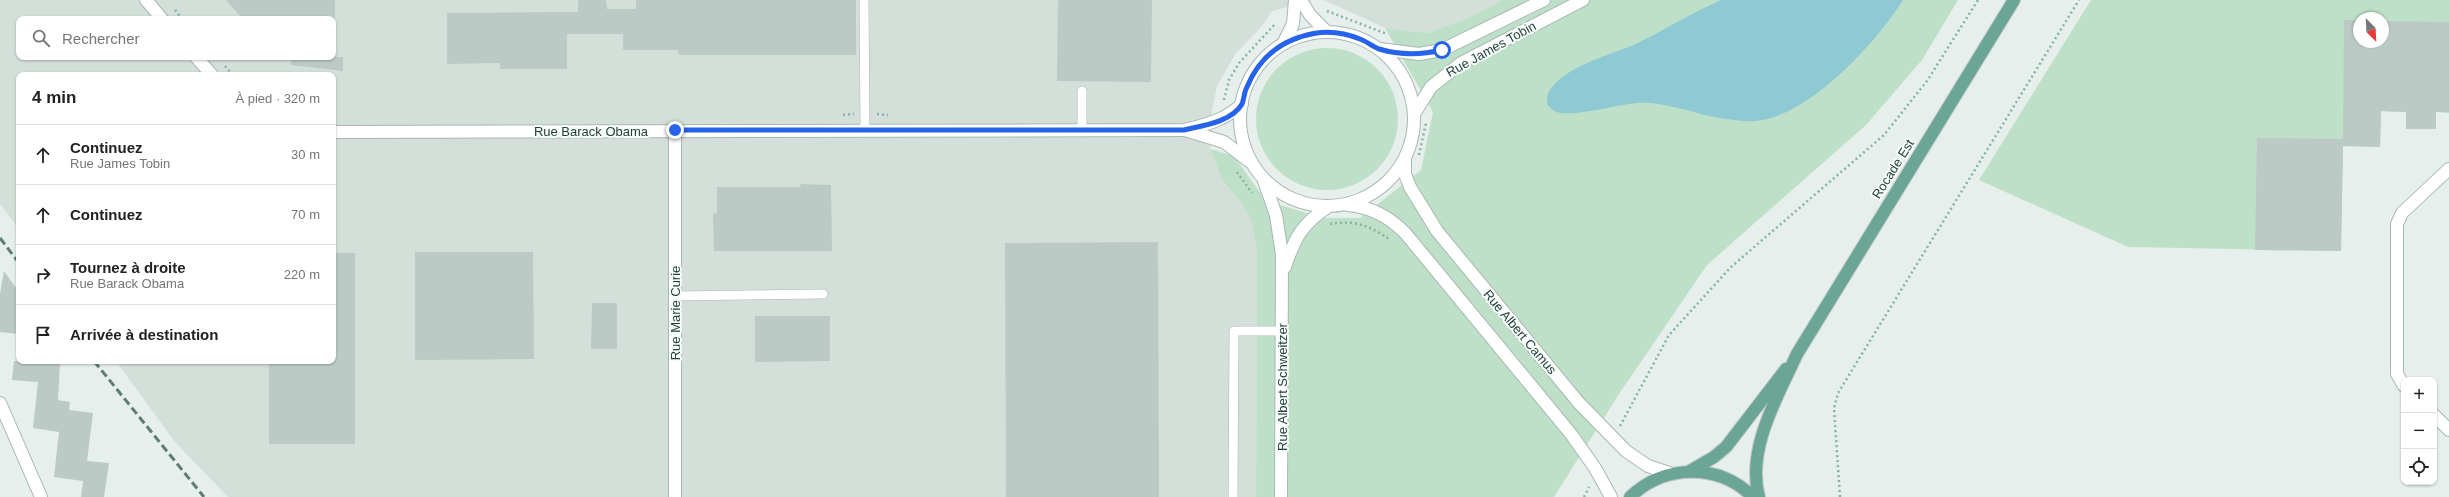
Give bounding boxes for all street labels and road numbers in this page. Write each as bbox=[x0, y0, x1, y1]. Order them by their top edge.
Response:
street label: Rue James Tobin bbox=[1444, 18, 1538, 80]
street label: Rue Barack Obama bbox=[534, 124, 649, 139]
street label: Rocade Est bbox=[1869, 136, 1917, 201]
street label: Rue Marie Curie bbox=[668, 266, 683, 360]
street label: Rue Albert Camus bbox=[1480, 287, 1560, 378]
street label: Rue Albert Schweitzer bbox=[1275, 322, 1290, 451]

